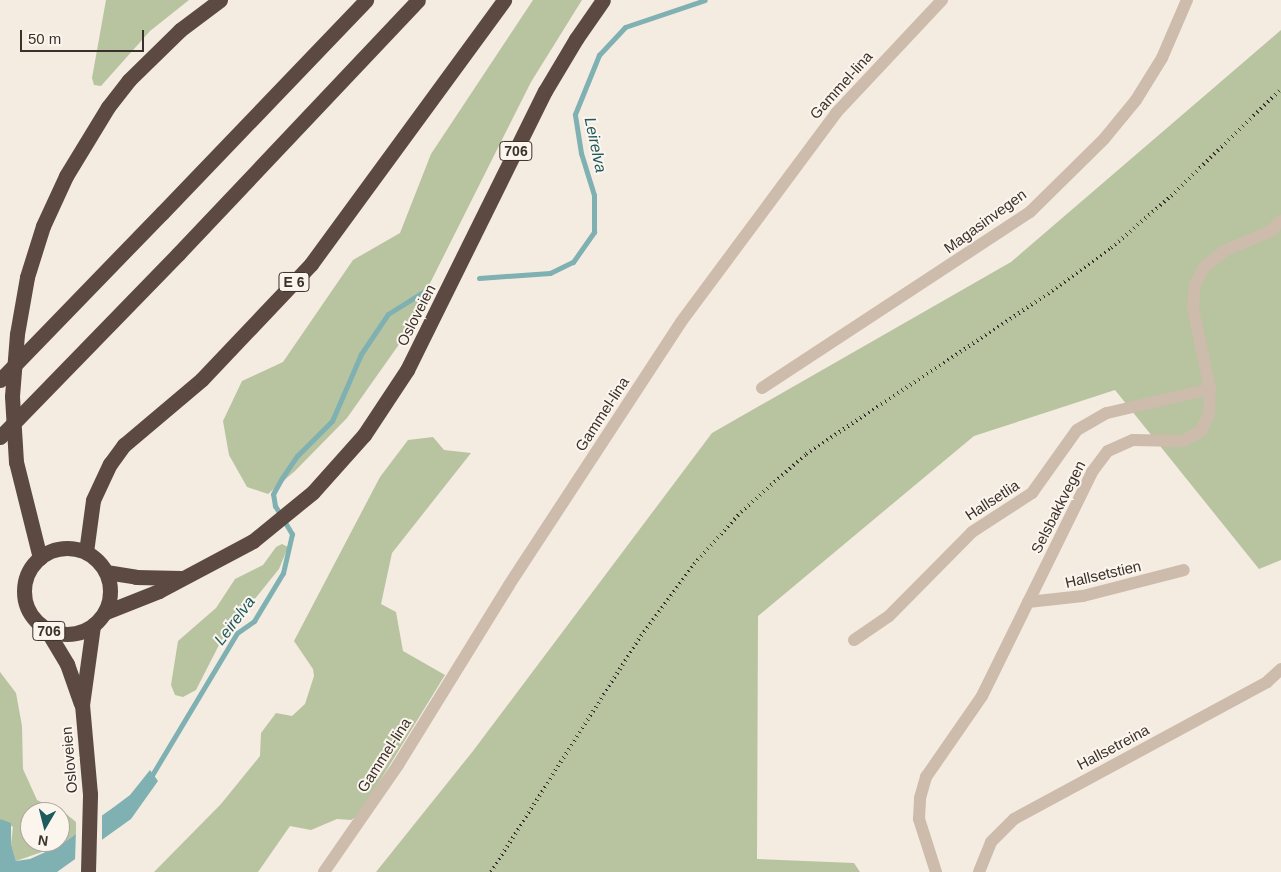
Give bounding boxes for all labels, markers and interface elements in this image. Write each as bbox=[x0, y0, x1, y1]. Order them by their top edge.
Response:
scale bar bbox=[22, 20, 146, 52]
text: 50 m bbox=[28, 30, 61, 47]
street label: Gammel-lina bbox=[806, 47, 876, 123]
water label: Leirelva bbox=[580, 116, 610, 174]
road number: 706 bbox=[498, 140, 534, 162]
street label: Magasinvegen bbox=[940, 185, 1030, 257]
road number: E 6 bbox=[278, 270, 310, 294]
street label: Osloveien bbox=[393, 281, 439, 349]
street label: Gammel-lina bbox=[571, 373, 633, 455]
street label: Selsbakkvegen bbox=[1027, 458, 1089, 556]
street label: Hallsetlia bbox=[962, 476, 1022, 524]
street label: Hallsetstien bbox=[1063, 557, 1143, 591]
water label: Leirelva bbox=[210, 593, 260, 649]
road number: 706 bbox=[32, 620, 66, 642]
street label: Gammel-lina bbox=[353, 714, 415, 796]
street label: Hallsetreina bbox=[1074, 720, 1152, 774]
street label: Osloveien bbox=[57, 726, 81, 794]
north arrow bbox=[20, 802, 70, 852]
text: N bbox=[37, 832, 49, 849]

